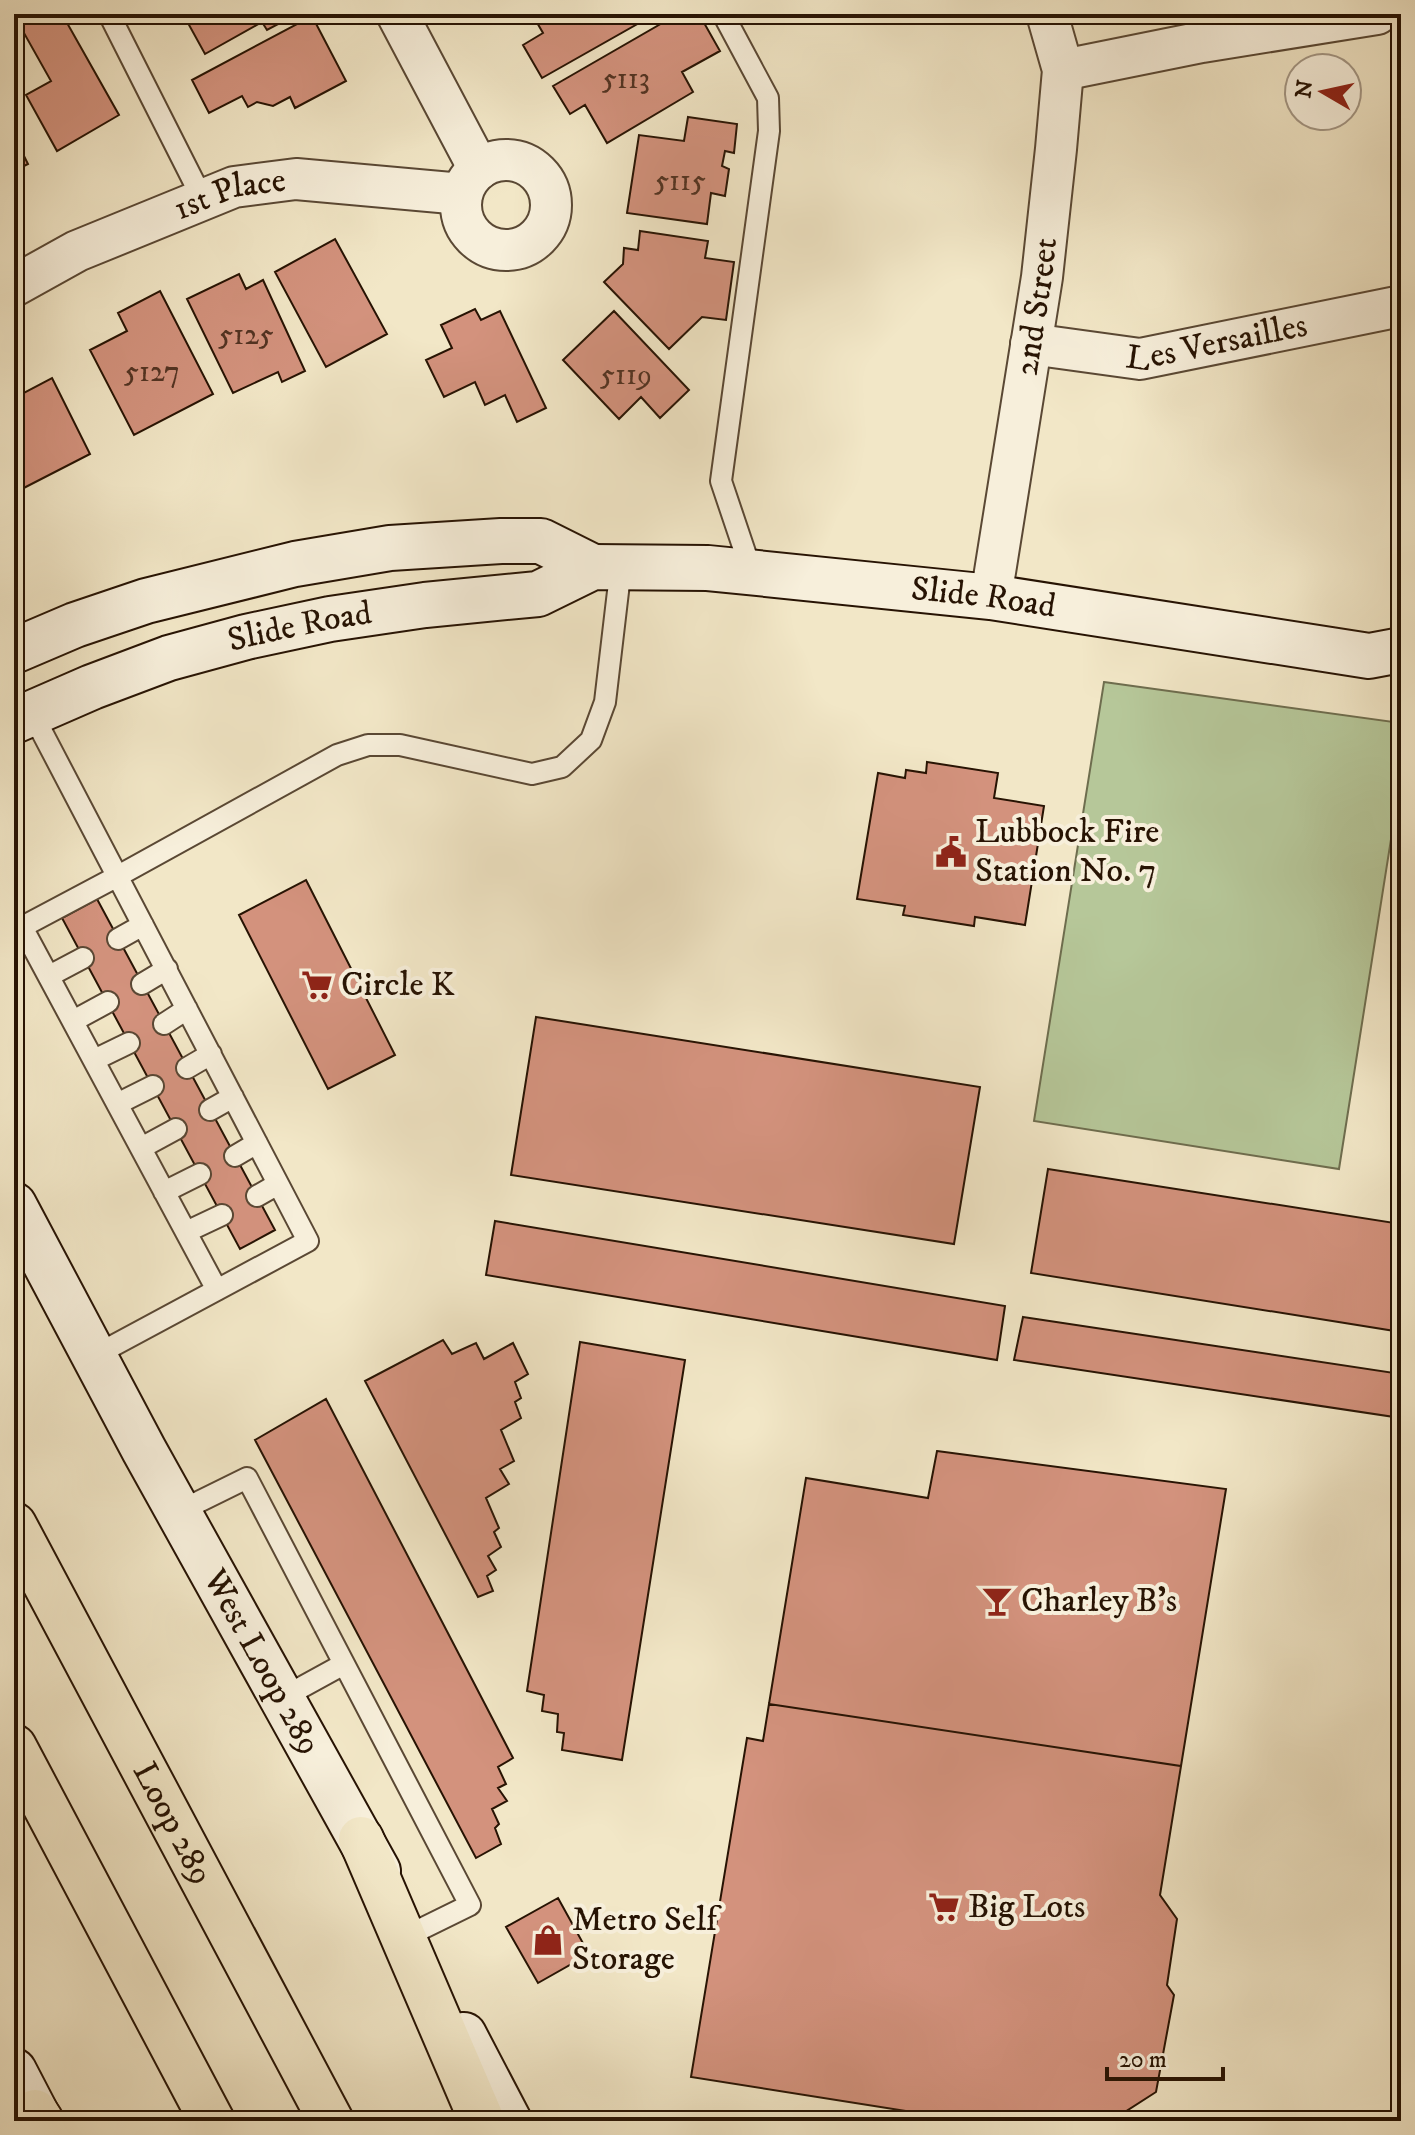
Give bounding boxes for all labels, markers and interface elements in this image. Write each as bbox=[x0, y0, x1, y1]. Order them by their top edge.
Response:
north arrow bbox=[1283, 52, 1363, 132]
house number: 5113 bbox=[602, 61, 650, 98]
text: N bbox=[1290, 78, 1319, 100]
street label: 1st Place bbox=[168, 160, 288, 230]
house number: 5115 bbox=[654, 163, 706, 200]
street label: 2nd Street bbox=[1006, 235, 1067, 379]
street label: Les Versailles bbox=[1123, 305, 1311, 381]
house number: 5125 bbox=[218, 317, 274, 354]
house number: 5127 bbox=[124, 354, 180, 391]
house number: 5119 bbox=[600, 357, 652, 394]
street label: Slide Road bbox=[909, 568, 1059, 628]
street label: Slide Road bbox=[223, 592, 374, 662]
place label: Lubbock Fire Station No. 7 bbox=[975, 811, 1159, 892]
public building icon: Lubbock Fire Station No. 7 bbox=[934, 835, 968, 869]
place label: Circle K bbox=[341, 964, 455, 1006]
supermarket icon: Circle K bbox=[300, 968, 334, 1002]
street label: West Loop 289 bbox=[193, 1561, 330, 1762]
place label: Charley B's bbox=[1021, 1580, 1177, 1622]
bar icon: Charley B's bbox=[980, 1584, 1014, 1618]
street label: Loop 289 bbox=[123, 1755, 222, 1892]
place label: Big Lots bbox=[968, 1886, 1085, 1928]
supermarket icon: Big Lots bbox=[927, 1890, 961, 1924]
place label: Metro Self Storage bbox=[572, 1899, 722, 1980]
shop icon: Metro Self Storage bbox=[531, 1923, 565, 1957]
scale bar bbox=[1107, 2031, 1223, 2081]
text: 20 m bbox=[1119, 2045, 1167, 2075]

